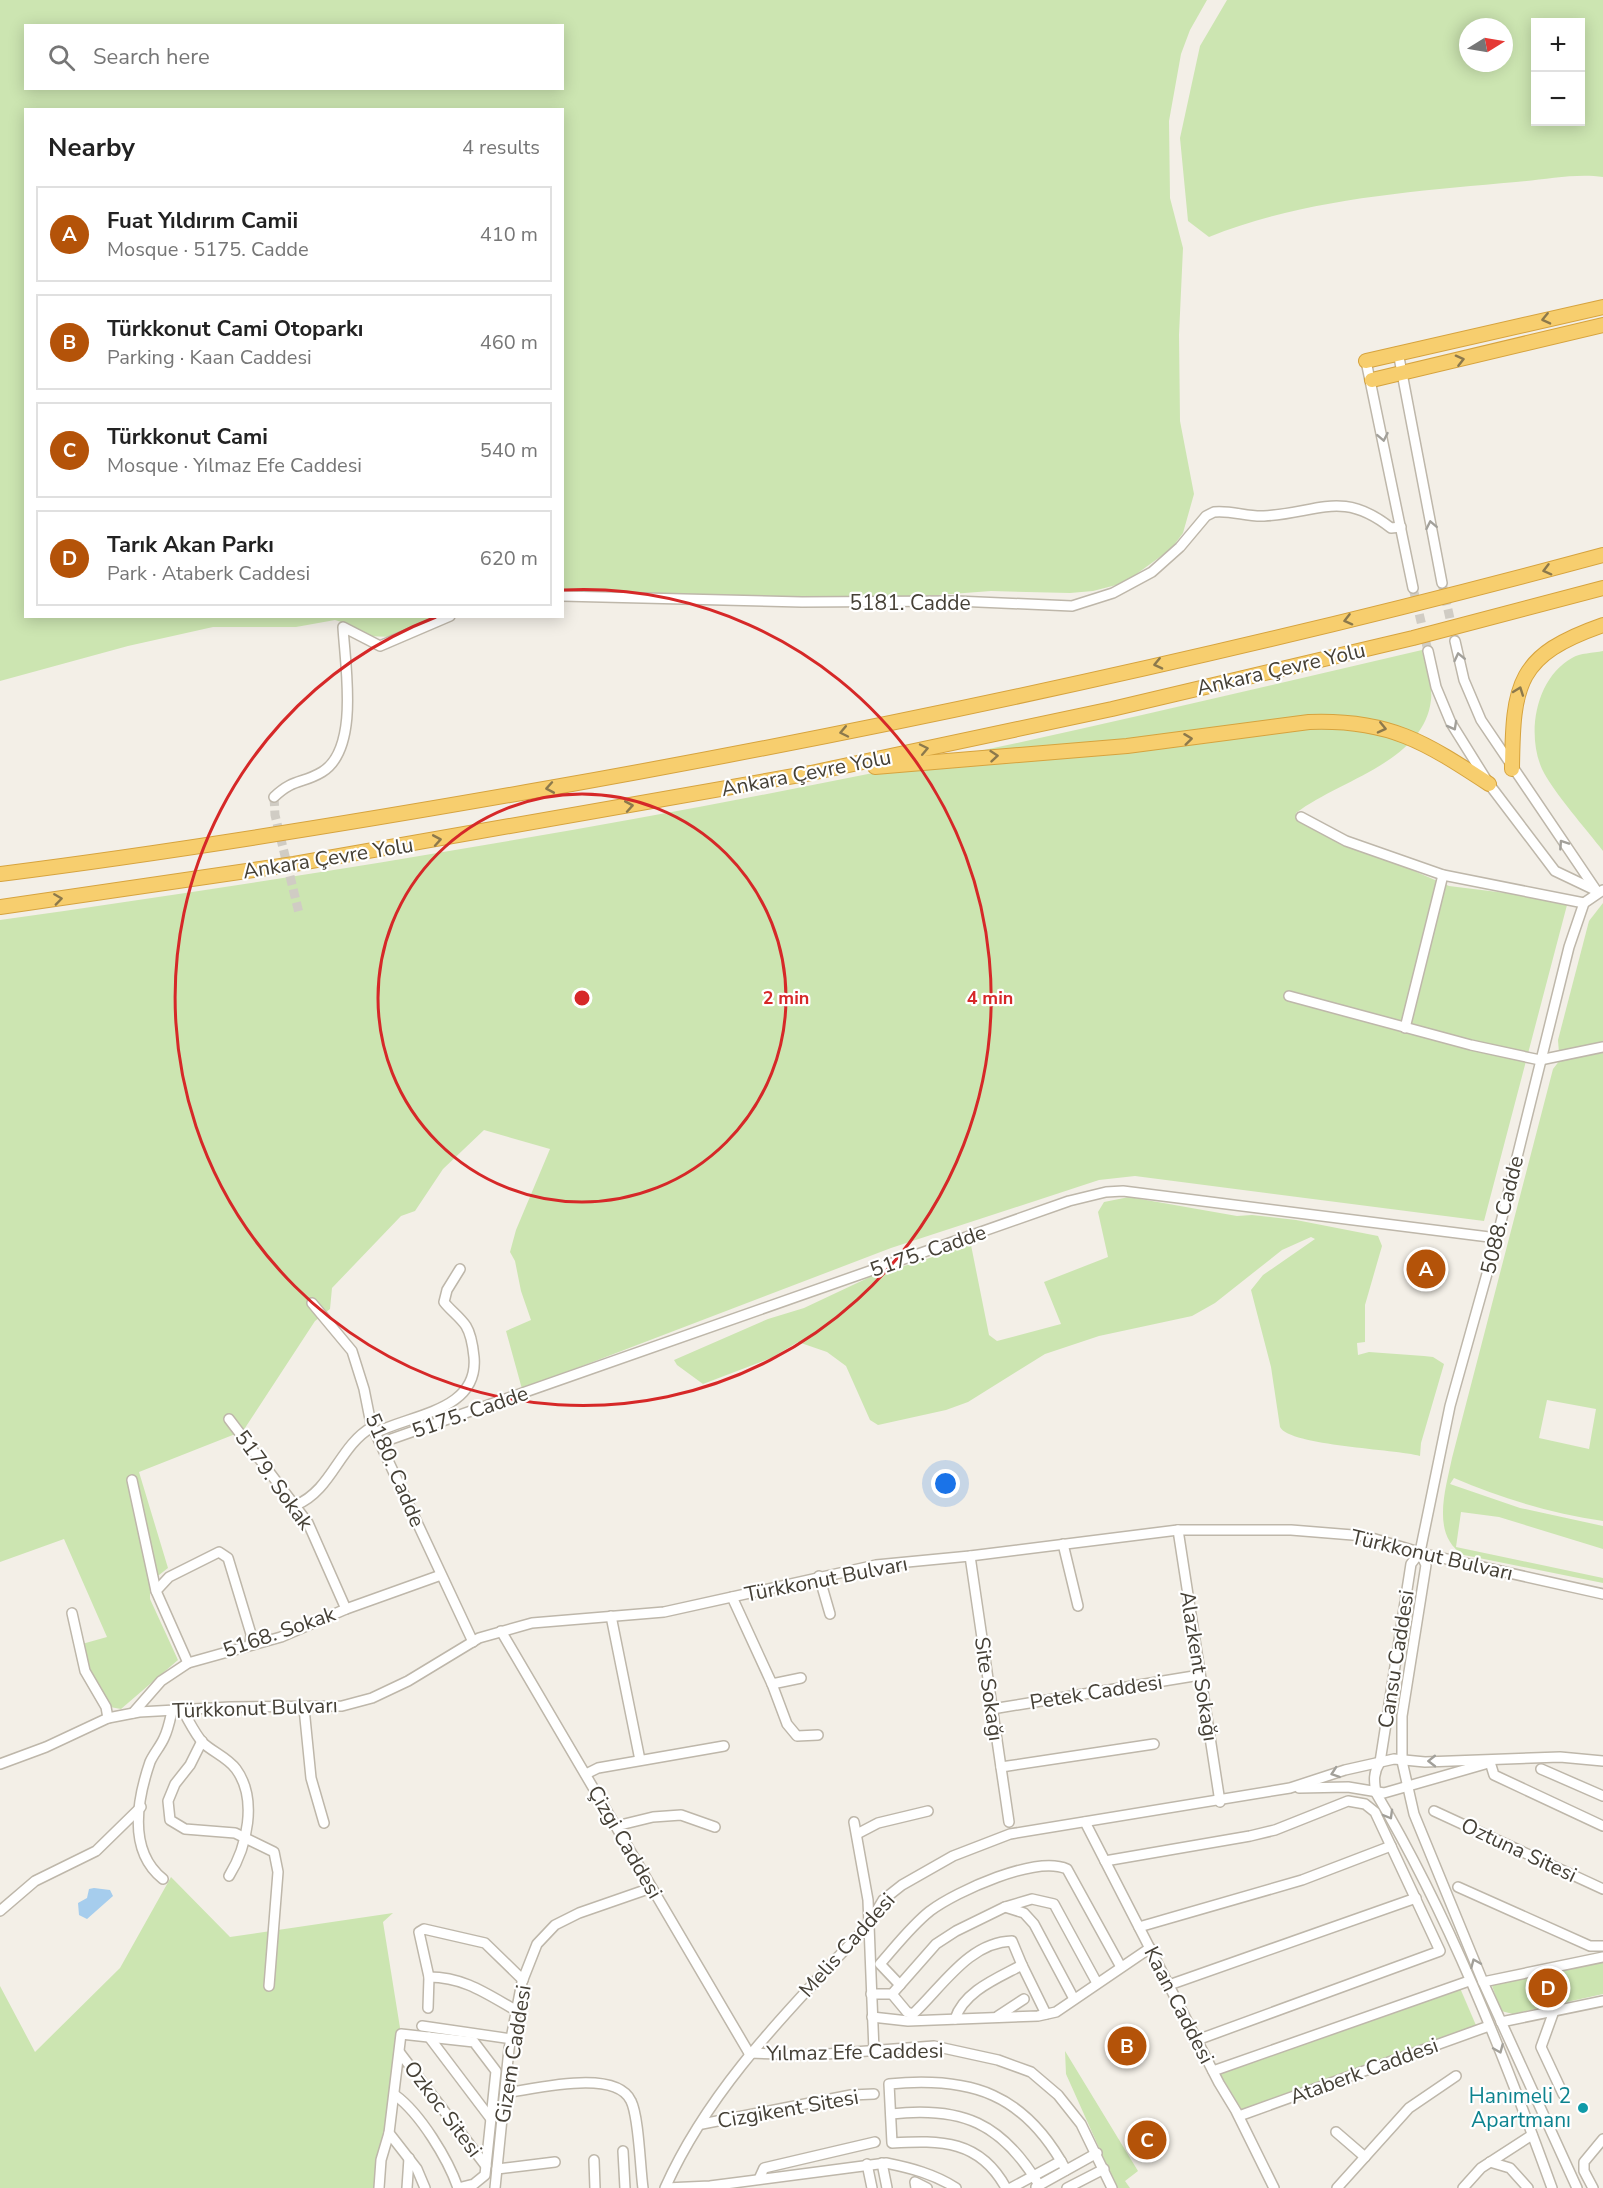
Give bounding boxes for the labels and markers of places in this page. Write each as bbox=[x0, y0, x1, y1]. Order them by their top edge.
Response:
centre of rings bbox=[572, 988, 592, 1008]
pin: A bbox=[1406, 1246, 1446, 1292]
pin: D bbox=[1528, 1966, 1568, 2010]
pin: B bbox=[1108, 2024, 1146, 2068]
place label: Hanımeli 2 Apartmanı bbox=[1469, 2082, 1571, 2134]
marker: Hanımeli 2 Apartmanı bbox=[1576, 2101, 1590, 2115]
pin: C bbox=[1128, 2118, 1166, 2162]

